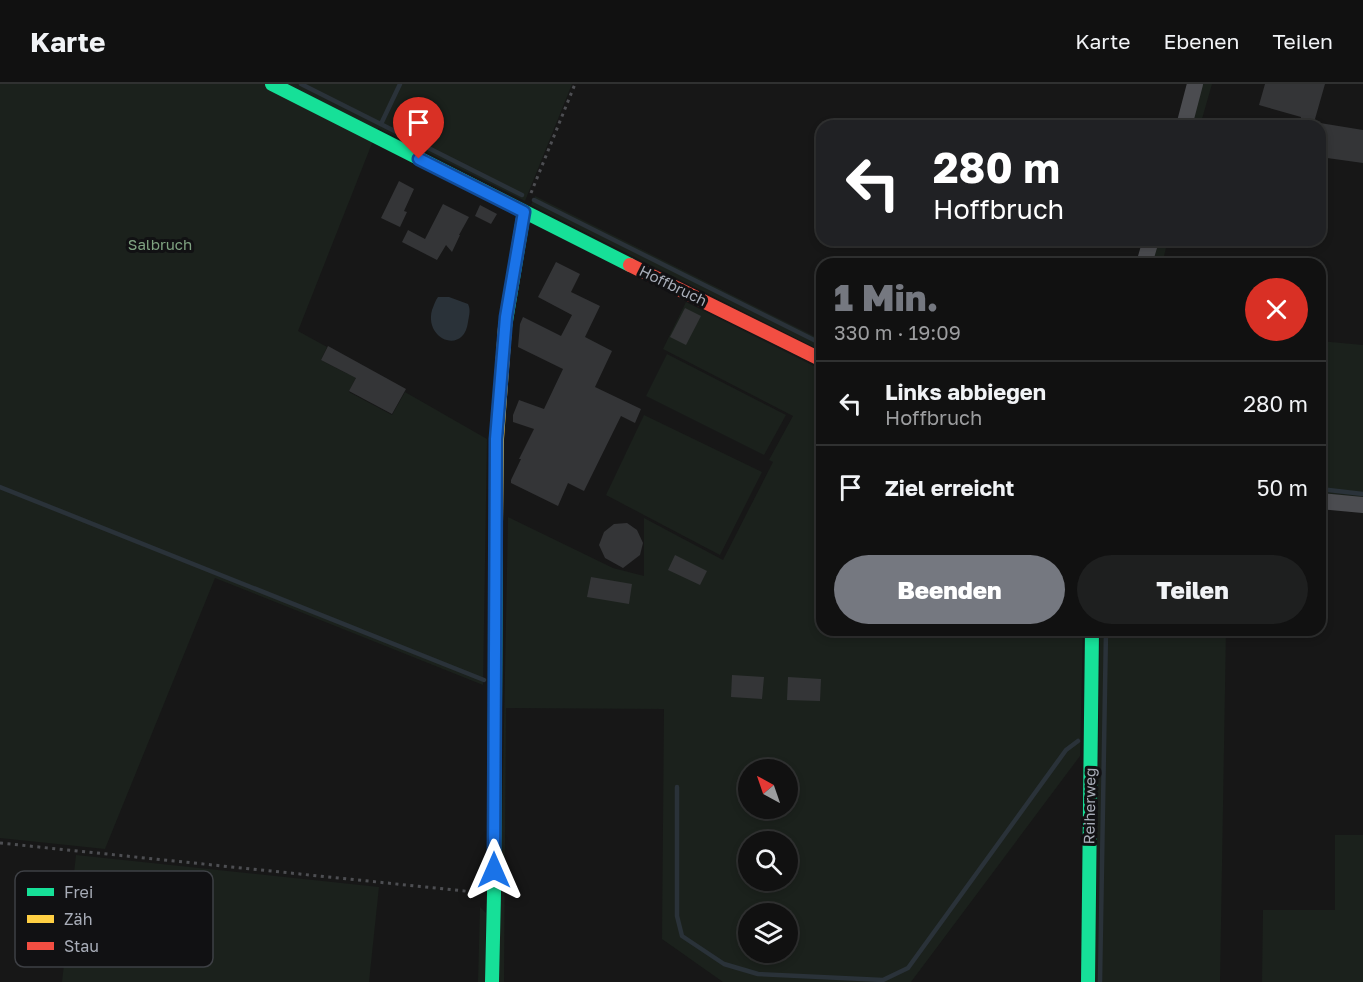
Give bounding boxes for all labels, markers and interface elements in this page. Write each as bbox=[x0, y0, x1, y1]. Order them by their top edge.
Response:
text: Karte bbox=[30, 25, 105, 58]
text: Karte bbox=[1075, 28, 1131, 54]
text: Ebenen bbox=[1164, 28, 1239, 54]
text: Teilen bbox=[1272, 28, 1333, 54]
pin bbox=[393, 97, 444, 159]
icon: arrive bbox=[402, 106, 435, 139]
text: 280 m bbox=[933, 142, 1060, 192]
icon: left bbox=[834, 144, 912, 222]
text: Hoffbruch bbox=[933, 193, 1064, 225]
park label: Salbruch bbox=[128, 235, 192, 253]
street label: Hoffbruch bbox=[637, 261, 710, 309]
text: 1 Min. bbox=[834, 276, 938, 319]
button: close bbox=[1245, 278, 1308, 341]
text: 330 m · 19:09 bbox=[834, 320, 961, 344]
text: Links abbiegen bbox=[885, 378, 1046, 405]
icon: left bbox=[834, 387, 867, 420]
text: 280 m bbox=[1243, 390, 1308, 417]
text: Hoffbruch bbox=[885, 405, 982, 429]
icon: arrive bbox=[834, 471, 867, 504]
text: Ziel erreicht bbox=[885, 474, 1014, 501]
text: 50 m bbox=[1257, 474, 1308, 501]
button: Beenden bbox=[834, 555, 1065, 624]
button: Teilen bbox=[1077, 555, 1308, 624]
north arrow bbox=[738, 759, 798, 819]
map controls bbox=[738, 759, 798, 963]
street label: Reiherweg bbox=[1079, 767, 1099, 845]
button: search bbox=[738, 831, 798, 891]
position arrow bbox=[462, 838, 526, 902]
legend bbox=[15, 871, 213, 967]
text: Frei bbox=[64, 882, 93, 902]
button: layers bbox=[738, 903, 798, 963]
text: Zäh bbox=[64, 909, 92, 929]
text: Stau bbox=[64, 936, 99, 956]

